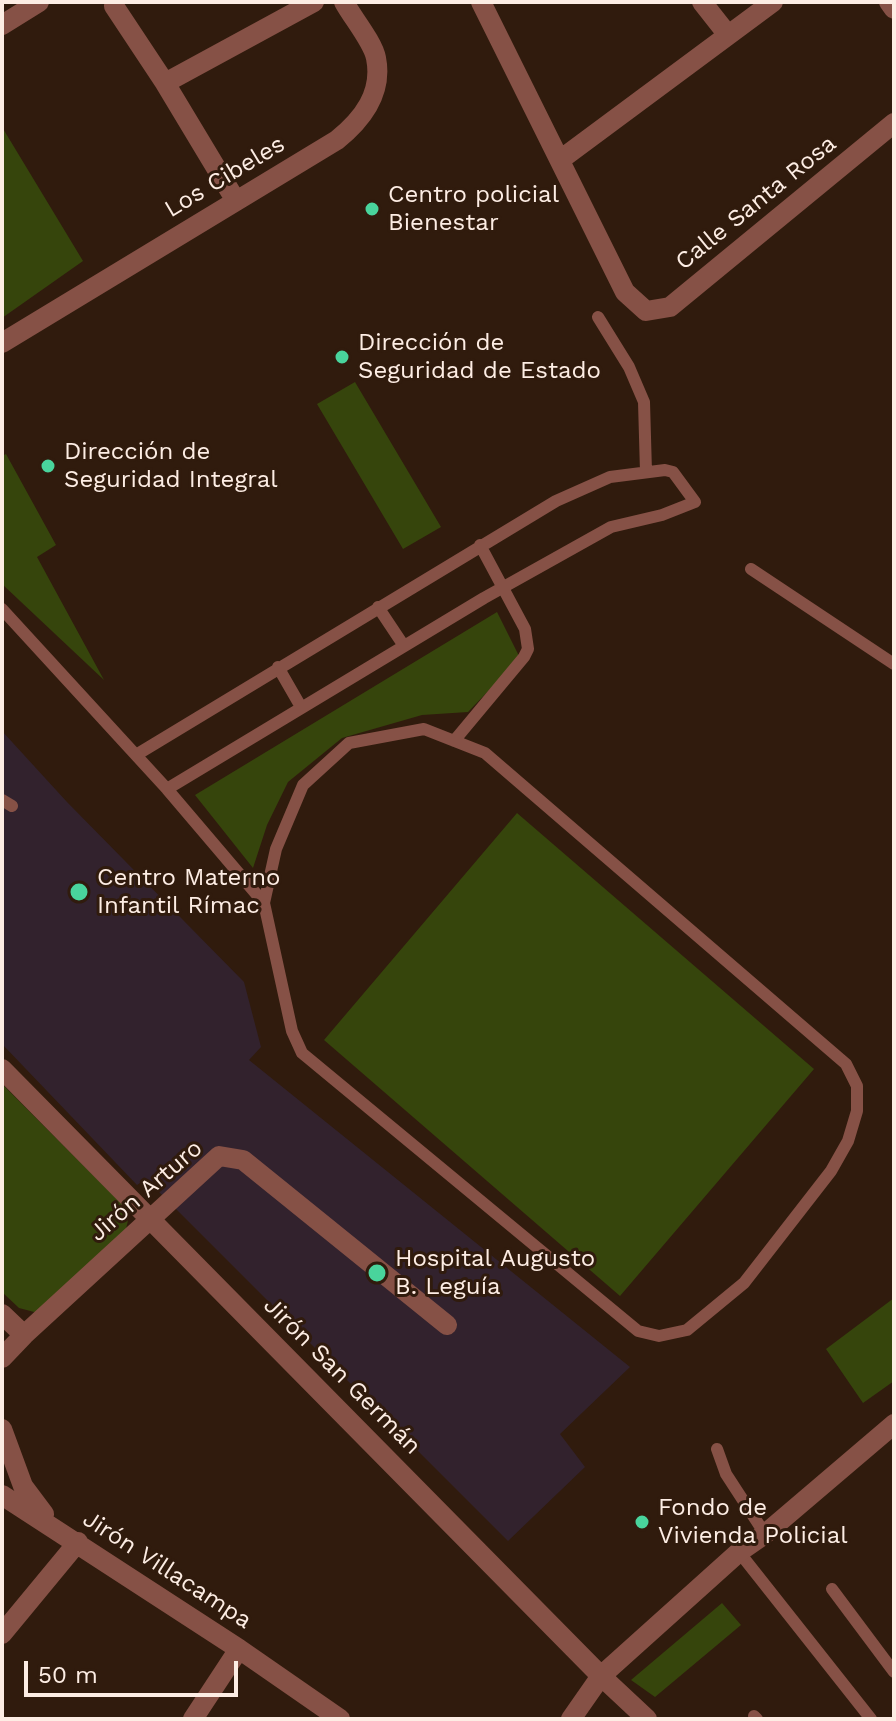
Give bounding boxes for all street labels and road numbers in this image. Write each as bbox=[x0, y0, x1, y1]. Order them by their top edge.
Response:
street label: Calle Santa Rosa bbox=[670, 129, 842, 277]
street label: Los Cibeles bbox=[160, 130, 290, 224]
street label: Jirón Arturo bbox=[84, 1134, 208, 1248]
street label: Jirón San Germán bbox=[257, 1291, 427, 1461]
street label: Jirón Villacampa bbox=[77, 1505, 257, 1635]

